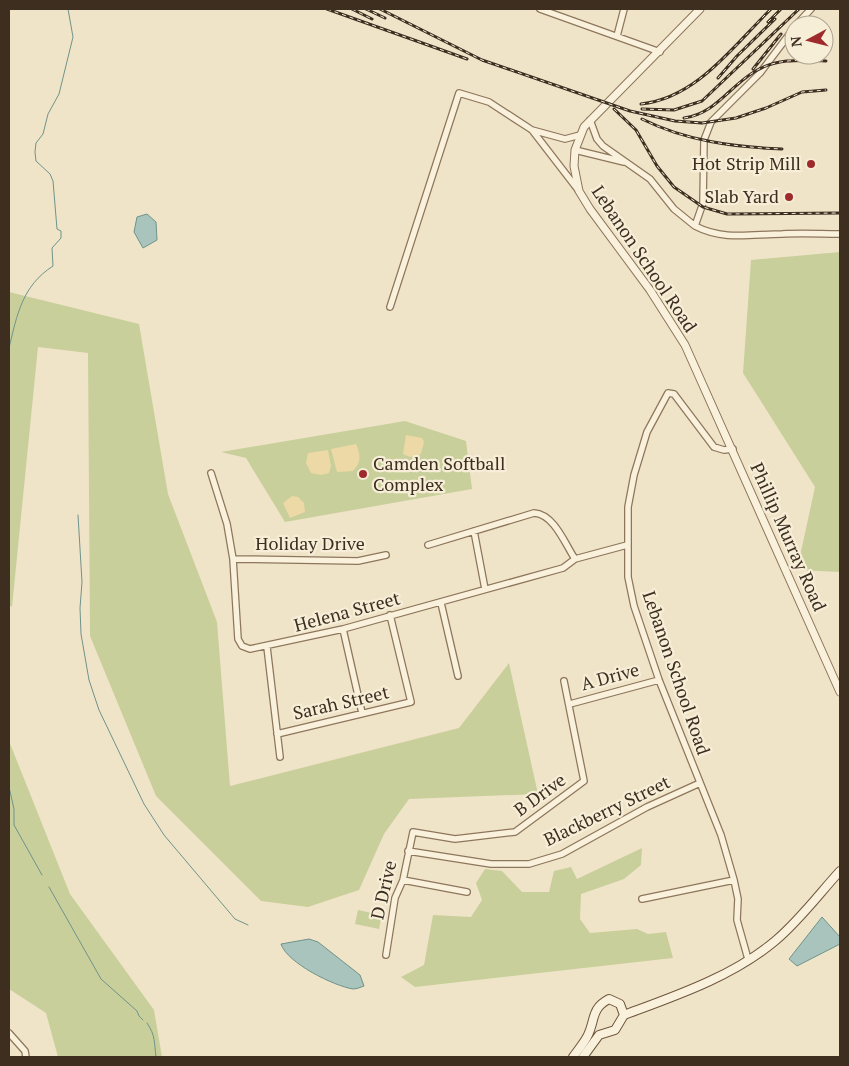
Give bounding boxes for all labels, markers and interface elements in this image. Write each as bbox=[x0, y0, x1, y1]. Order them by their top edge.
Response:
north arrow bbox=[784, 15, 834, 65]
text: N bbox=[785, 35, 806, 48]
place label: Hot Strip Mill bbox=[692, 151, 801, 175]
marker: Hot Strip Mill bbox=[805, 158, 817, 170]
street label: Lebanon School Road bbox=[587, 180, 703, 336]
place label: Slab Yard bbox=[705, 184, 779, 208]
marker: Slab Yard bbox=[783, 191, 795, 203]
place label: Camden Softball Complex bbox=[373, 451, 505, 496]
street label: Phillip Murray Road bbox=[745, 459, 832, 615]
marker: Camden Softball Complex bbox=[357, 468, 369, 480]
street label: Holiday Drive bbox=[255, 531, 365, 555]
street label: Helena Street bbox=[291, 585, 403, 637]
street label: Lebanon School Road bbox=[638, 587, 716, 758]
street label: A Drive bbox=[578, 657, 641, 695]
street label: Sarah Street bbox=[290, 679, 391, 725]
street label: B Drive bbox=[509, 767, 570, 821]
street label: Blackberry Street bbox=[539, 769, 674, 851]
street label: D Drive bbox=[365, 858, 401, 922]

